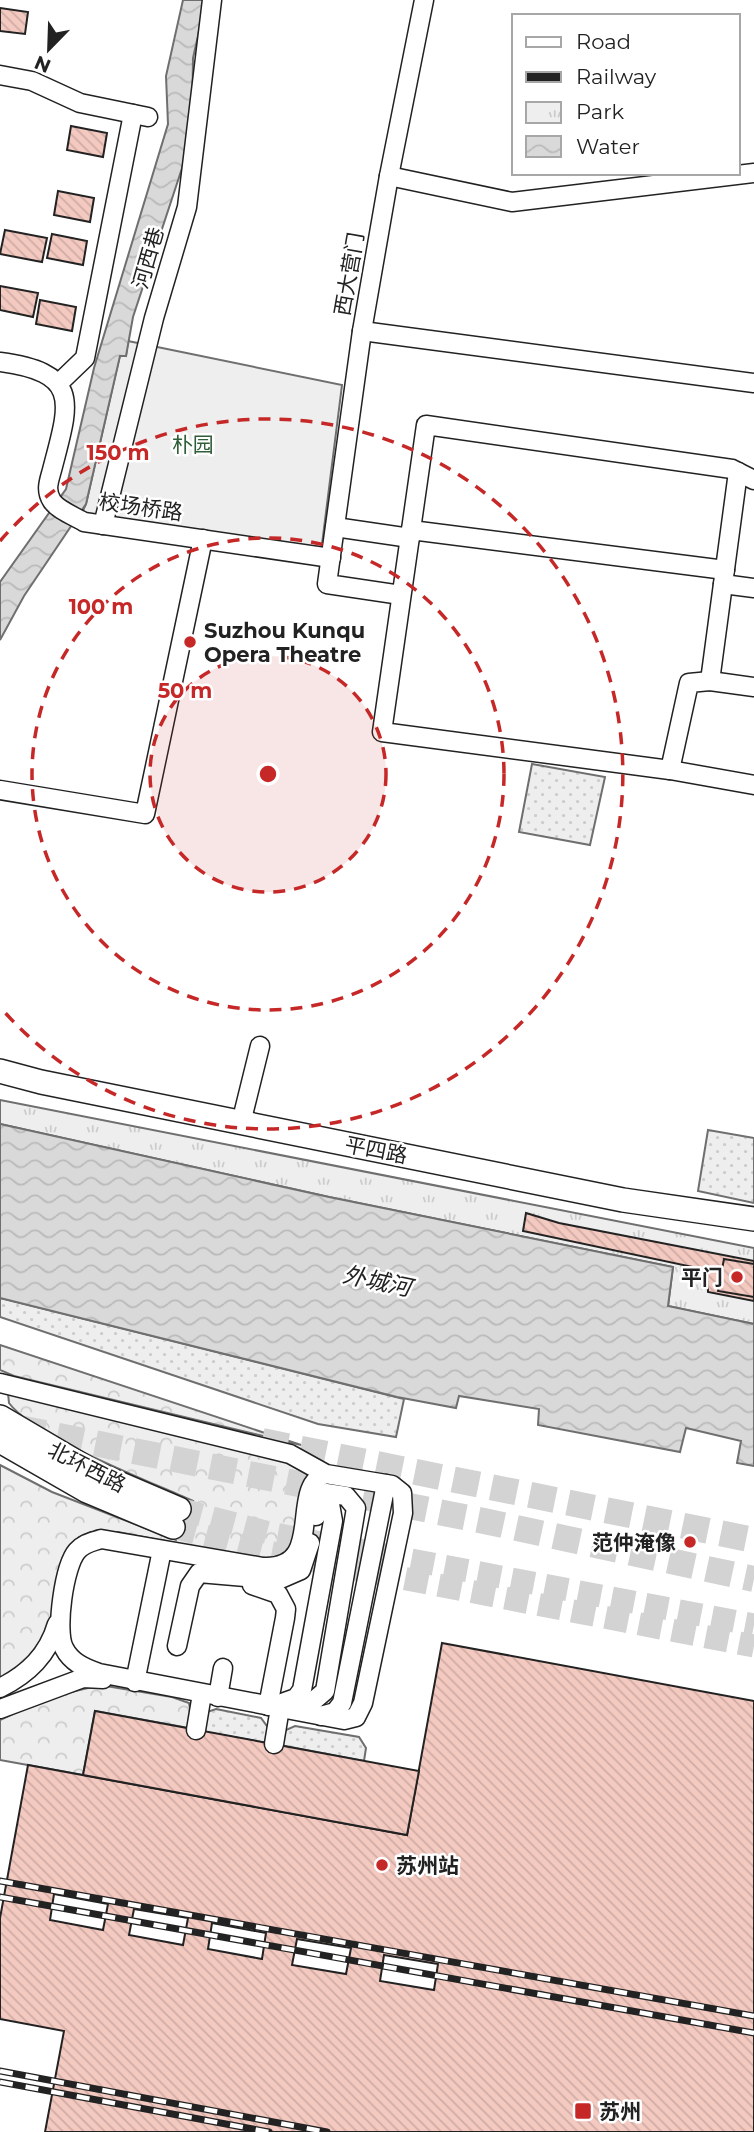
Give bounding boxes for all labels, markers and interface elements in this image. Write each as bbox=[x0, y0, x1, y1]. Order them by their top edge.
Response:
north arrow bbox=[14, 14, 84, 84]
legend bbox=[512, 14, 740, 175]
text: Road bbox=[576, 29, 631, 54]
text: N bbox=[31, 51, 54, 78]
text: Railway bbox=[576, 64, 657, 89]
text: Park bbox=[576, 99, 624, 124]
text: Water bbox=[576, 134, 640, 159]
street label: 河西巷 bbox=[127, 224, 169, 292]
street label: 西大营门 bbox=[329, 230, 369, 318]
park label: 朴园 bbox=[172, 432, 214, 457]
text: 150 m bbox=[87, 440, 149, 465]
street label: 校场桥路 bbox=[98, 489, 184, 525]
text: 100 m bbox=[69, 594, 133, 619]
place label: Suzhou Kunqu Opera Theatre bbox=[204, 618, 365, 667]
marker: Suzhou Kunqu Opera Theatre bbox=[182, 634, 198, 650]
text: 50 m bbox=[158, 678, 212, 703]
centre of rings bbox=[256, 762, 280, 786]
street label: 平四路 bbox=[343, 1132, 409, 1168]
water label: 外城河 bbox=[340, 1260, 418, 1303]
place label: 平门 bbox=[681, 1265, 723, 1290]
marker: 平门 bbox=[729, 1269, 745, 1285]
street label: 北环西路 bbox=[44, 1437, 130, 1497]
place label: 范仲淹像 bbox=[592, 1530, 676, 1555]
marker: 范仲淹像 bbox=[682, 1534, 698, 1550]
place label: 苏州站 bbox=[396, 1853, 459, 1878]
marker: 苏州站 bbox=[374, 1857, 390, 1873]
place label: 苏州 bbox=[599, 2099, 641, 2124]
marker: 苏州 bbox=[573, 2101, 593, 2121]

